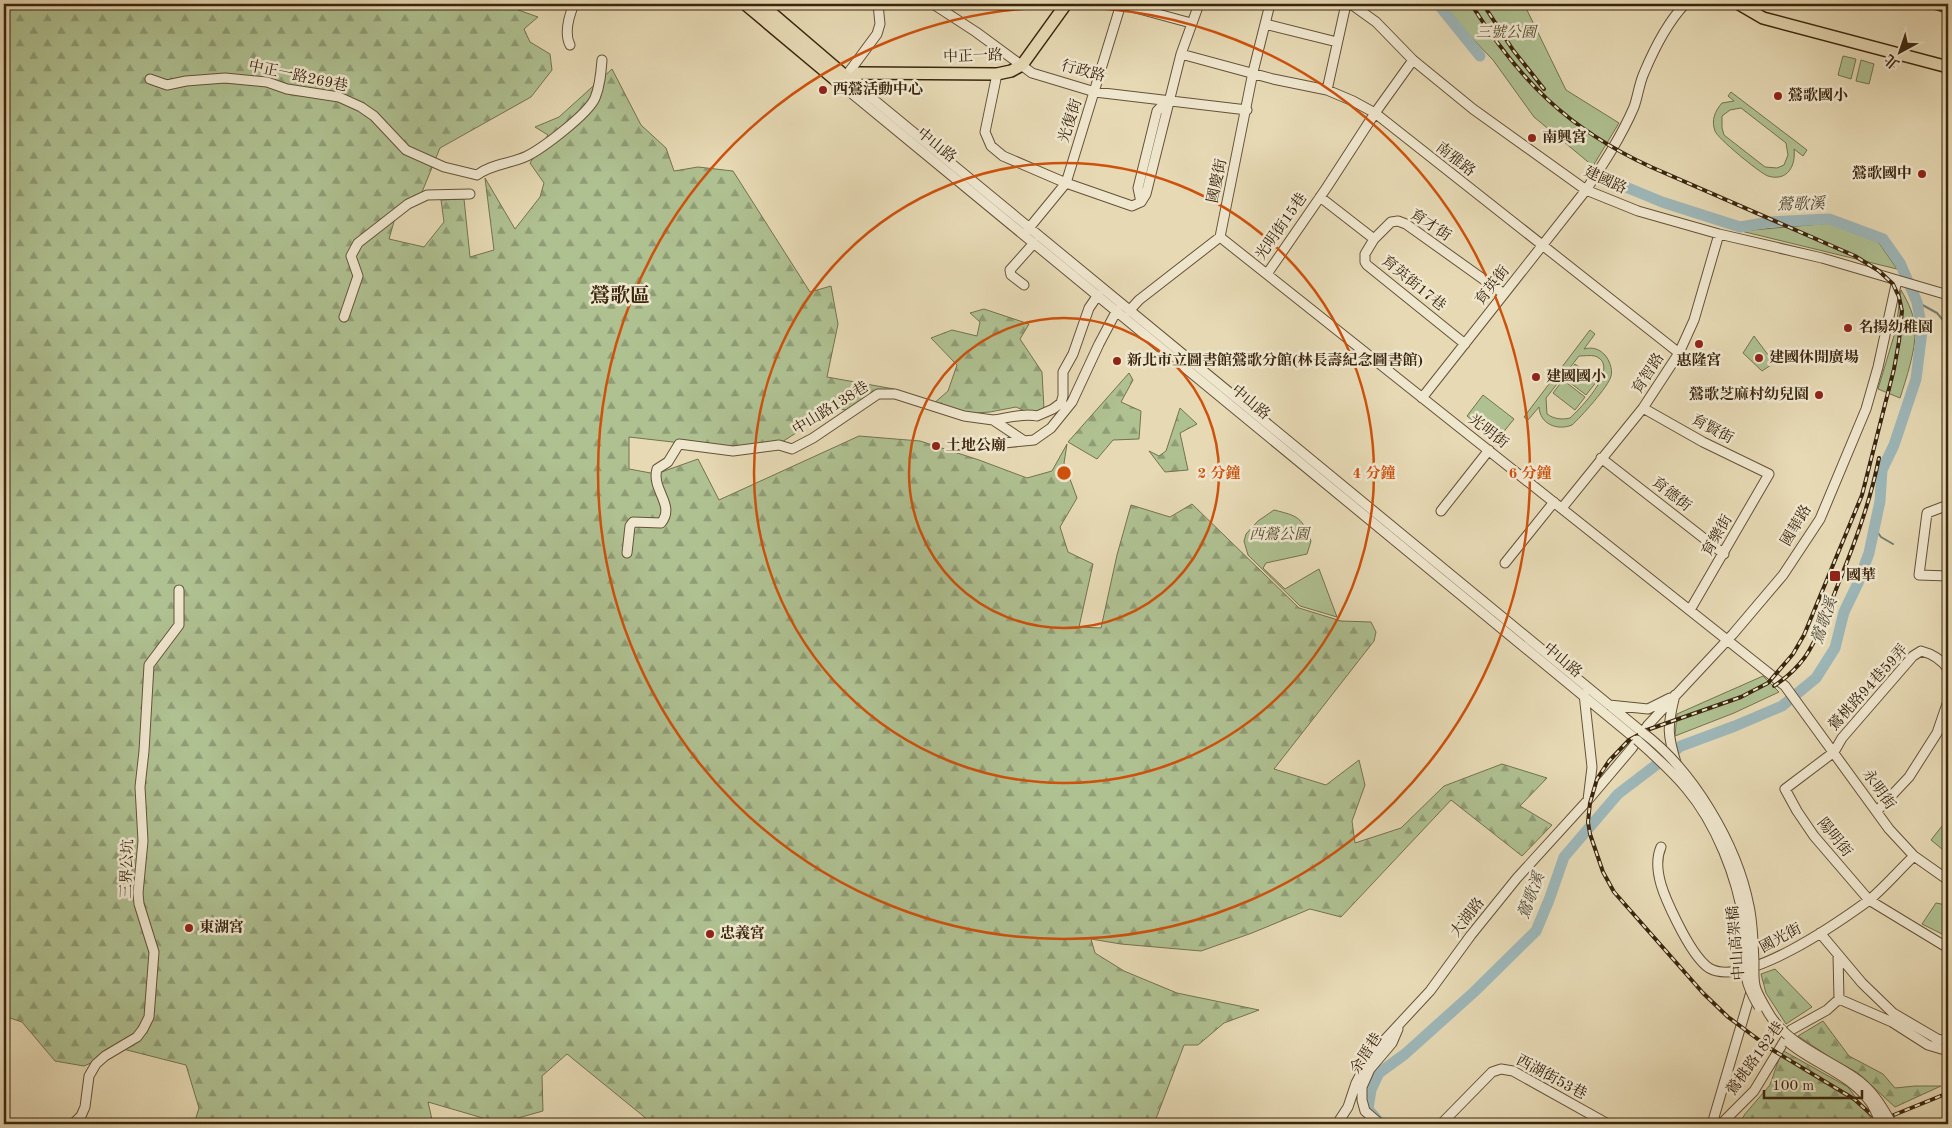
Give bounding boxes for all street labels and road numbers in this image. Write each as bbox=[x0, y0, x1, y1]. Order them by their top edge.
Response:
street label: 中正一路 bbox=[943, 46, 1003, 66]
street label: 中正一路269巷 bbox=[247, 57, 349, 95]
street label: 行政路 bbox=[1059, 57, 1107, 85]
street label: 光復街 bbox=[1055, 97, 1085, 145]
street label: 中山路 bbox=[914, 124, 959, 166]
street label: 南雅路 bbox=[1433, 139, 1479, 180]
street label: 國慶街 bbox=[1204, 157, 1230, 205]
street label: 建國路 bbox=[1581, 163, 1629, 197]
street label: 光明街15巷 bbox=[1252, 190, 1310, 263]
street label: 育才街 bbox=[1407, 206, 1454, 245]
street label: 育英街17巷 bbox=[1378, 252, 1449, 314]
street label: 育英街 bbox=[1472, 262, 1513, 308]
street label: 育智路 bbox=[1629, 350, 1668, 397]
street label: 中山路138巷 bbox=[789, 378, 871, 438]
street label: 中山路 bbox=[1228, 381, 1273, 423]
street label: 光明街 bbox=[1466, 411, 1512, 452]
street label: 育賢街 bbox=[1689, 411, 1736, 447]
street label: 育德街 bbox=[1649, 474, 1695, 515]
street label: 國華路 bbox=[1777, 502, 1815, 549]
street label: 育樂街 bbox=[1699, 512, 1736, 559]
street label: 中山路 bbox=[1540, 639, 1585, 681]
street label: 鶯桃路94巷59弄 bbox=[1825, 641, 1911, 734]
street label: 永明街 bbox=[1859, 766, 1899, 813]
street label: 陽明街 bbox=[1814, 815, 1856, 860]
street label: 三界公坑 bbox=[117, 839, 137, 899]
street label: 大湖路 bbox=[1447, 894, 1488, 940]
street label: 中山高架橋 bbox=[1724, 905, 1748, 981]
street label: 國光街 bbox=[1757, 920, 1804, 956]
street label: 鶯桃路182巷 bbox=[1723, 1019, 1787, 1098]
street label: 余厝巷 bbox=[1347, 1030, 1386, 1077]
street label: 西湖街53巷 bbox=[1513, 1051, 1590, 1103]

